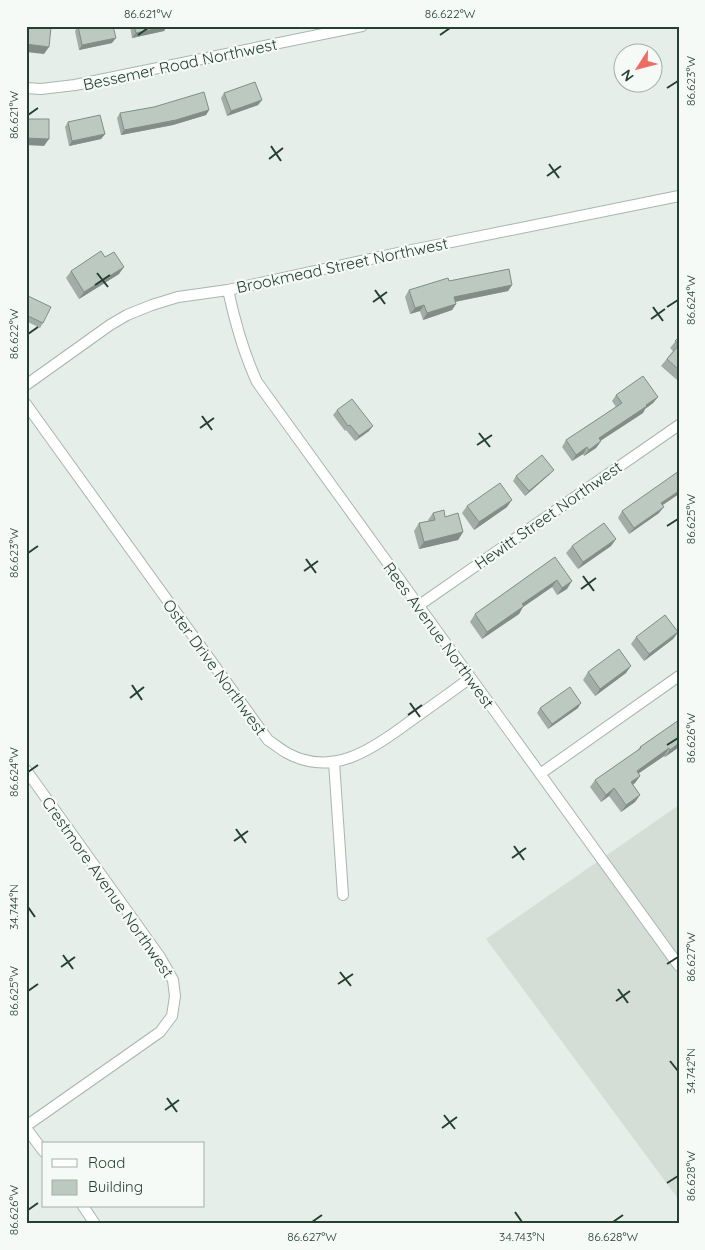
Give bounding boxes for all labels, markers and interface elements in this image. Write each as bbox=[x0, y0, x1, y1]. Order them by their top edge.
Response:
text: 86.621°W bbox=[124, 6, 173, 21]
text: 86.622°W bbox=[425, 6, 476, 21]
street label: Bessemer Road Northwest bbox=[81, 34, 279, 94]
north arrow bbox=[612, 42, 662, 92]
text: 86.623°W bbox=[683, 56, 698, 106]
text: N bbox=[617, 66, 638, 85]
text: 86.621°W bbox=[6, 90, 21, 139]
street label: Brookmead Street Northwest bbox=[234, 233, 450, 297]
text: 86.624°W bbox=[683, 275, 698, 325]
text: 86.622°W bbox=[6, 308, 21, 359]
street label: Hewitt Street Northwest bbox=[470, 457, 626, 573]
text: 86.625°W bbox=[683, 493, 698, 544]
text: 86.623°W bbox=[6, 528, 21, 578]
street label: Rees Avenue Northwest bbox=[379, 558, 499, 712]
street label: Oster Drive Northwest bbox=[159, 595, 271, 739]
text: 86.626°W bbox=[683, 712, 698, 763]
text: 86.624°W bbox=[6, 747, 21, 797]
street label: Crestmore Avenue Northwest bbox=[38, 792, 178, 982]
text: 34.744°N bbox=[6, 884, 21, 930]
text: 86.627°W bbox=[683, 932, 698, 982]
text: 86.625°W bbox=[6, 965, 21, 1016]
text: 34.742°N bbox=[683, 1048, 698, 1094]
legend bbox=[42, 1142, 205, 1208]
text: 86.628°W bbox=[683, 1150, 698, 1201]
text: Road bbox=[88, 1153, 125, 1172]
text: Building bbox=[88, 1177, 143, 1196]
text: 86.626°W bbox=[6, 1184, 21, 1235]
text: 86.627°W bbox=[287, 1229, 337, 1244]
text: 34.743°N bbox=[499, 1229, 545, 1244]
text: 86.628°W bbox=[588, 1229, 639, 1244]

